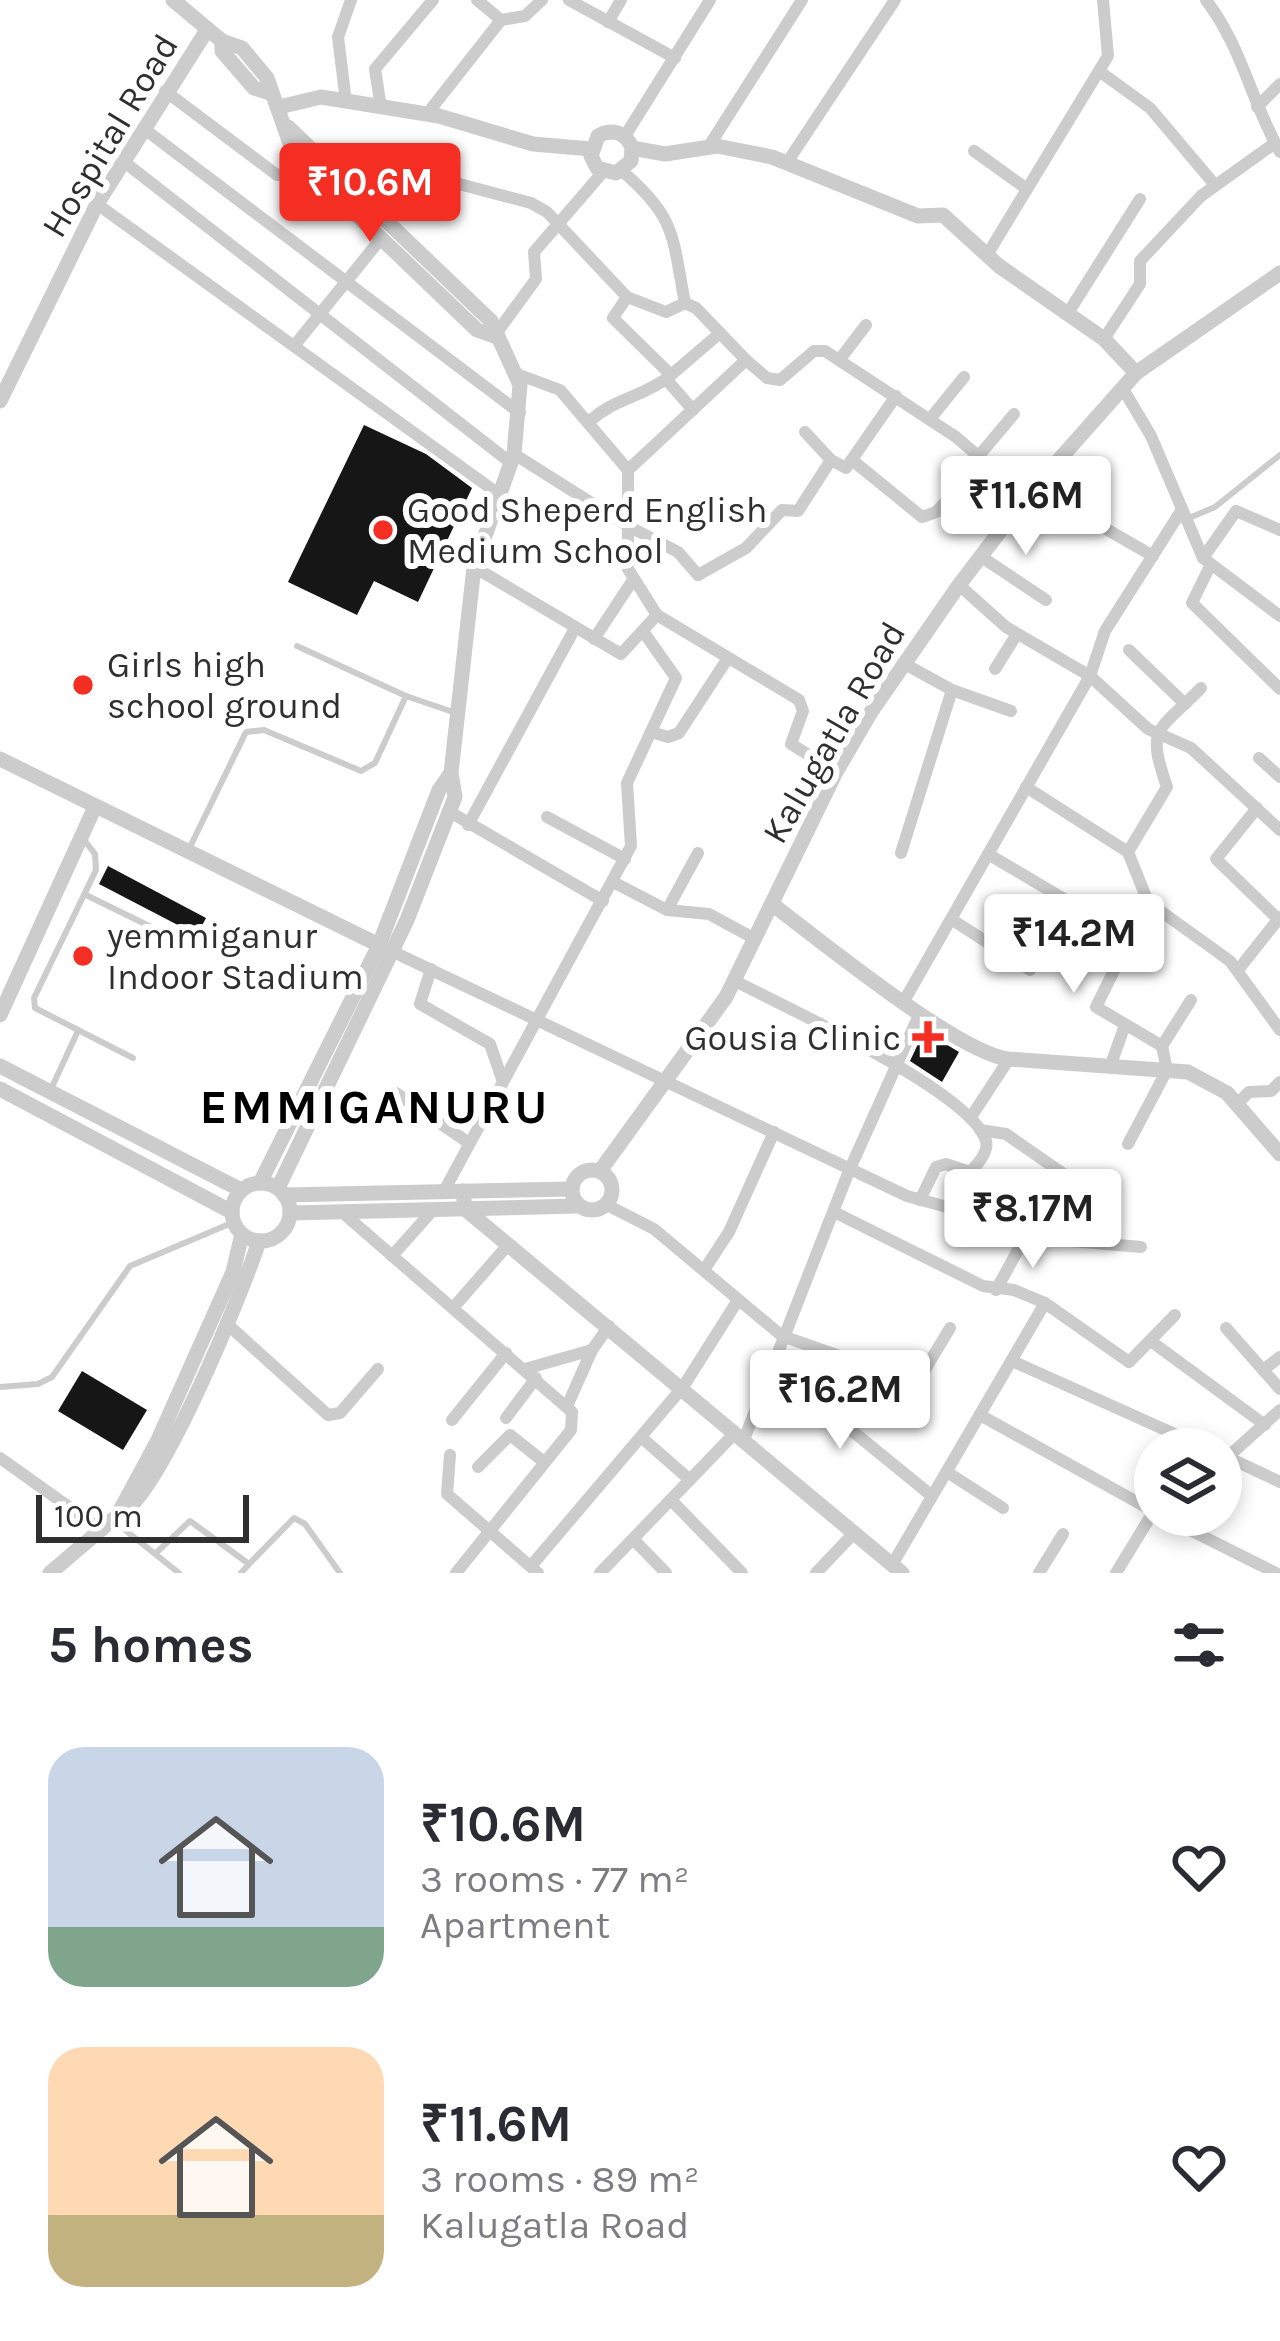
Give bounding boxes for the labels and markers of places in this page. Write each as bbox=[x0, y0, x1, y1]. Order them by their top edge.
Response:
pin: ₹10.6M bbox=[272, 143, 468, 245]
pin: ₹11.6M bbox=[928, 456, 1124, 558]
place label: Good Sheperd English Medium School bbox=[407, 489, 768, 572]
marker: Good Sheperd English Medium School bbox=[370, 517, 396, 543]
place label: Girls high school ground bbox=[107, 644, 342, 727]
marker: Girls high school ground bbox=[70, 672, 96, 698]
pin: ₹14.2M bbox=[976, 894, 1172, 996]
place label: yemmiganur Indoor Stadium bbox=[106, 915, 364, 998]
marker: yemmiganur Indoor Stadium bbox=[70, 943, 96, 969]
place label: Gousia Clinic bbox=[684, 1017, 901, 1059]
marker: Gousia Clinic bbox=[912, 1021, 944, 1053]
pin: ₹8.17M bbox=[935, 1169, 1131, 1271]
pin: ₹16.2M bbox=[742, 1350, 938, 1452]

